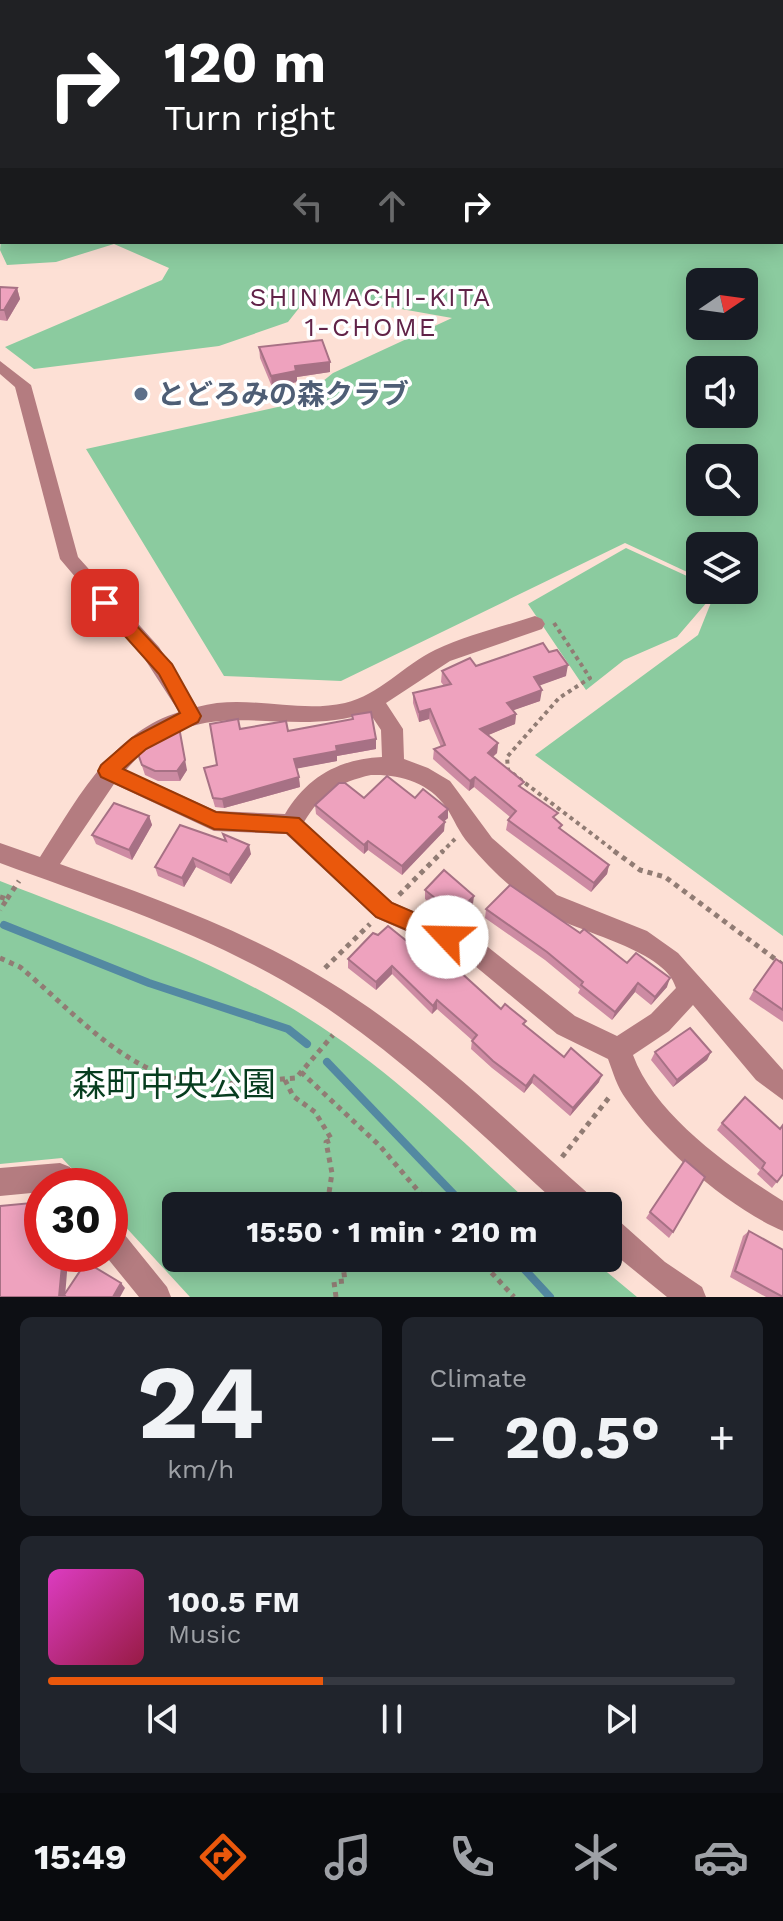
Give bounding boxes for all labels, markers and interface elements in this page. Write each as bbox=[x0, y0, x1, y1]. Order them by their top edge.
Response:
text: 120 m bbox=[164, 30, 326, 96]
icon: right bbox=[32, 32, 136, 136]
text: Turn right bbox=[164, 97, 335, 139]
icon: left bbox=[286, 184, 330, 228]
icon: ahead bbox=[370, 184, 414, 228]
icon: right bbox=[454, 184, 498, 228]
north arrow bbox=[686, 268, 758, 340]
map controls bbox=[686, 268, 758, 604]
district label: SHINMACHI-KITA 1-CHOME bbox=[250, 282, 492, 342]
button: sound bbox=[686, 356, 758, 428]
place label: とどろみの森クラブ bbox=[157, 378, 409, 411]
marker: とどろみの森クラブ bbox=[132, 385, 150, 403]
button: search bbox=[686, 444, 758, 516]
button: layers bbox=[686, 532, 758, 604]
pin bbox=[71, 569, 139, 637]
icon: arrive bbox=[83, 581, 127, 625]
position arrow bbox=[405, 895, 489, 979]
park label: 森町中央公園 bbox=[72, 1064, 276, 1104]
speed limit sign: 30 bbox=[24, 1168, 128, 1272]
text: 15:50 · 1 min · 210 m bbox=[247, 1214, 537, 1249]
text: 24 bbox=[137, 1341, 265, 1463]
text: Climate bbox=[430, 1363, 527, 1393]
text: 20.5° bbox=[504, 1402, 660, 1473]
text: − bbox=[430, 1412, 456, 1464]
text: + bbox=[708, 1412, 735, 1464]
text: km/h bbox=[167, 1454, 234, 1484]
text: 100.5 FM bbox=[168, 1584, 300, 1619]
text: Music bbox=[168, 1619, 241, 1649]
icon: previous bbox=[141, 1697, 185, 1741]
icon: pause bbox=[370, 1697, 414, 1741]
icon: next bbox=[599, 1697, 643, 1741]
icon: directions bbox=[195, 1829, 251, 1885]
icon: music bbox=[320, 1829, 376, 1885]
icon: phone bbox=[444, 1829, 500, 1885]
icon: climate bbox=[568, 1829, 624, 1885]
icon: car bbox=[693, 1829, 749, 1885]
text: 15:49 bbox=[34, 1836, 127, 1878]

